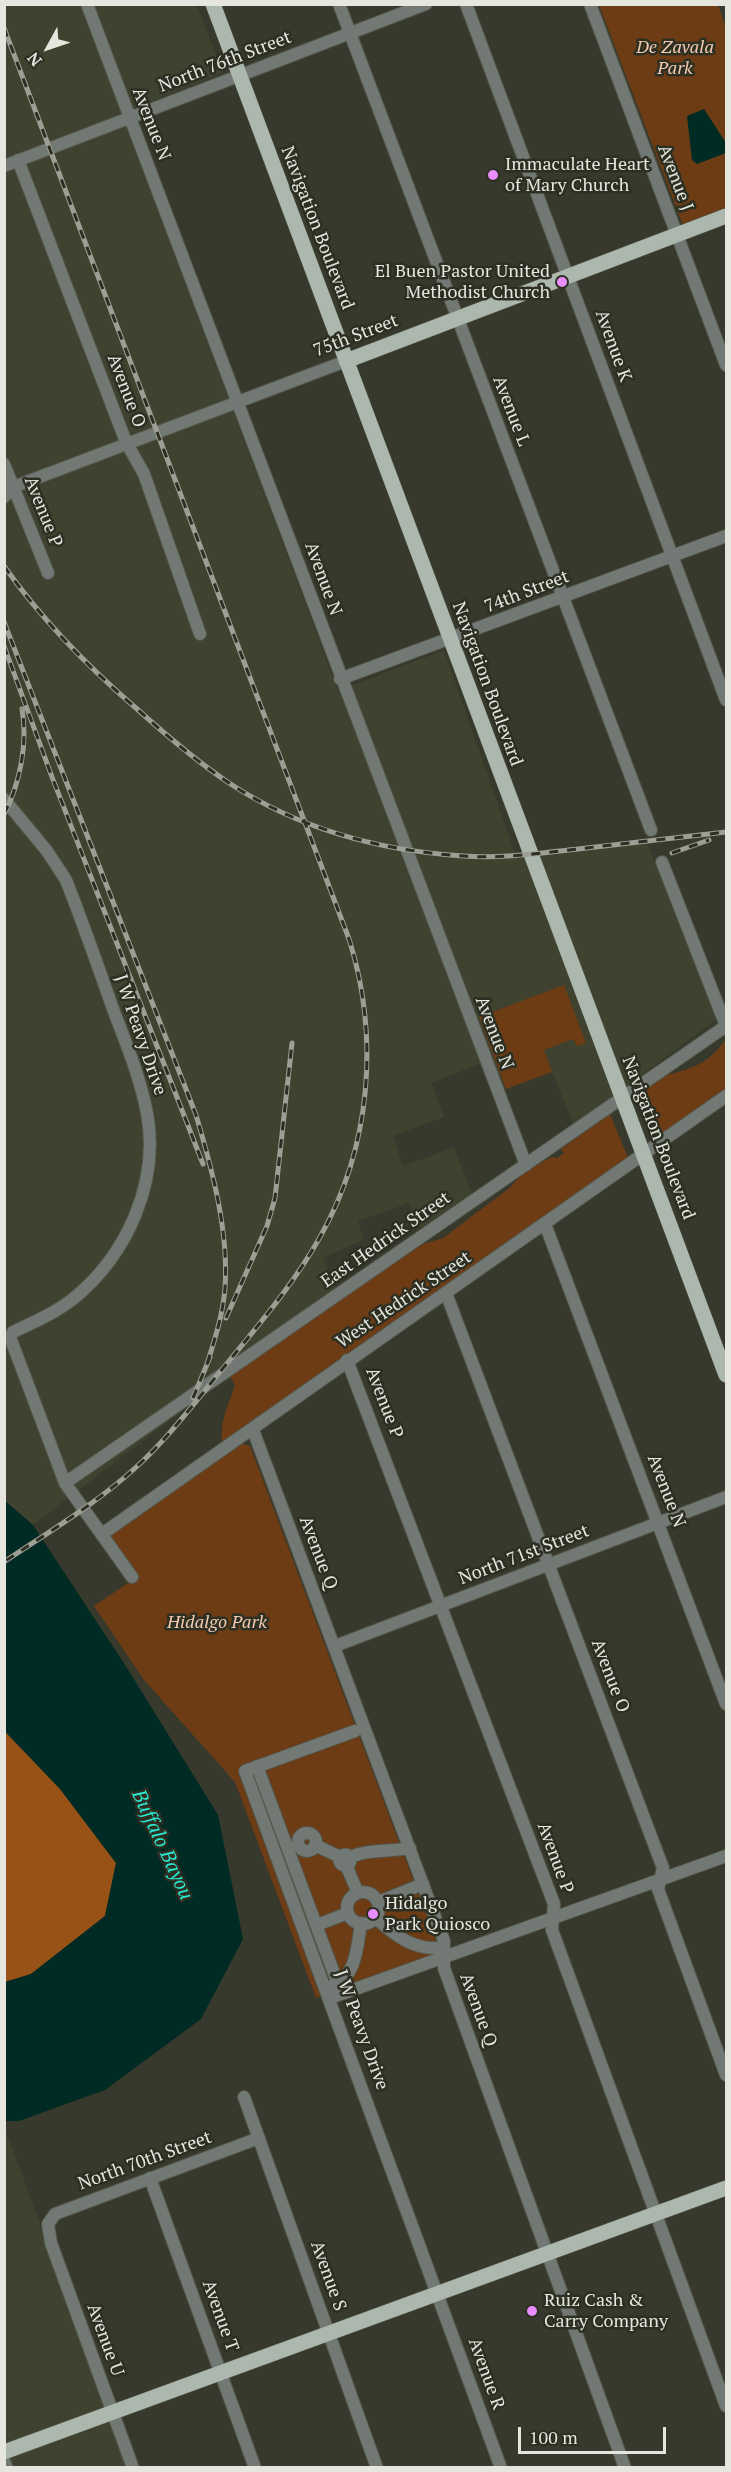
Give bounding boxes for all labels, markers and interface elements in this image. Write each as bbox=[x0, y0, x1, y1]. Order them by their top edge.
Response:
north arrow bbox=[18, 18, 78, 78]
street label: North 76th Street bbox=[156, 27, 294, 97]
park label: De Zavala Park bbox=[636, 37, 714, 80]
text: N bbox=[22, 48, 47, 71]
street label: Avenue N bbox=[127, 84, 175, 164]
street label: Avenue J bbox=[652, 142, 698, 214]
street label: Navigation Boulevard bbox=[276, 143, 358, 313]
place label: Immaculate Heart of Mary Church bbox=[505, 154, 650, 196]
marker: Immaculate Heart of Mary Church bbox=[486, 168, 500, 182]
place label: El Buen Pastor United Methodist Church bbox=[375, 261, 550, 304]
marker: El Buen Pastor United Methodist Church bbox=[555, 275, 569, 289]
street label: Avenue K bbox=[590, 307, 636, 385]
street label: 75th Street bbox=[311, 310, 401, 362]
street label: Avenue O bbox=[102, 351, 150, 431]
street label: Avenue L bbox=[488, 373, 534, 449]
street label: Avenue P bbox=[19, 474, 67, 550]
street label: Avenue N bbox=[300, 539, 346, 619]
street label: 74th Street bbox=[482, 566, 572, 618]
street label: Navigation Boulevard bbox=[447, 599, 527, 769]
street label: J W Peavy Drive bbox=[109, 972, 171, 1098]
street label: Avenue N bbox=[470, 993, 518, 1073]
street label: Navigation Boulevard bbox=[617, 1053, 699, 1223]
street label: East Hedrick Street bbox=[317, 1187, 455, 1293]
street label: West Hedrick Street bbox=[332, 1247, 476, 1353]
street label: Avenue P bbox=[361, 1365, 407, 1441]
street label: Avenue N bbox=[642, 1451, 690, 1531]
street label: Avenue Q bbox=[294, 1513, 342, 1593]
street label: North 71st Street bbox=[456, 1520, 592, 1590]
park label: Hidalgo Park bbox=[167, 1612, 267, 1634]
street label: Avenue O bbox=[586, 1636, 634, 1716]
water label: Buffalo Bayou bbox=[126, 1786, 198, 1904]
street label: Avenue P bbox=[532, 1820, 578, 1896]
place label: Hidalgo Park Quiosco bbox=[385, 1893, 490, 1936]
marker: Hidalgo Park Quiosco bbox=[366, 1907, 380, 1921]
street label: J W Peavy Drive bbox=[329, 1967, 393, 2093]
street label: Avenue Q bbox=[455, 1970, 501, 2050]
street label: North 70th Street bbox=[75, 2127, 215, 2195]
street label: Avenue S bbox=[305, 2238, 351, 2314]
street label: Avenue T bbox=[197, 2277, 243, 2355]
place label: Ruiz Cash & Carry Company bbox=[544, 2290, 668, 2332]
street label: Avenue U bbox=[82, 2301, 128, 2379]
marker: Ruiz Cash & Carry Company bbox=[525, 2304, 539, 2318]
street label: Avenue R bbox=[463, 2335, 509, 2413]
scale bar bbox=[521, 2415, 670, 2453]
text: 100 m bbox=[529, 2425, 578, 2449]

